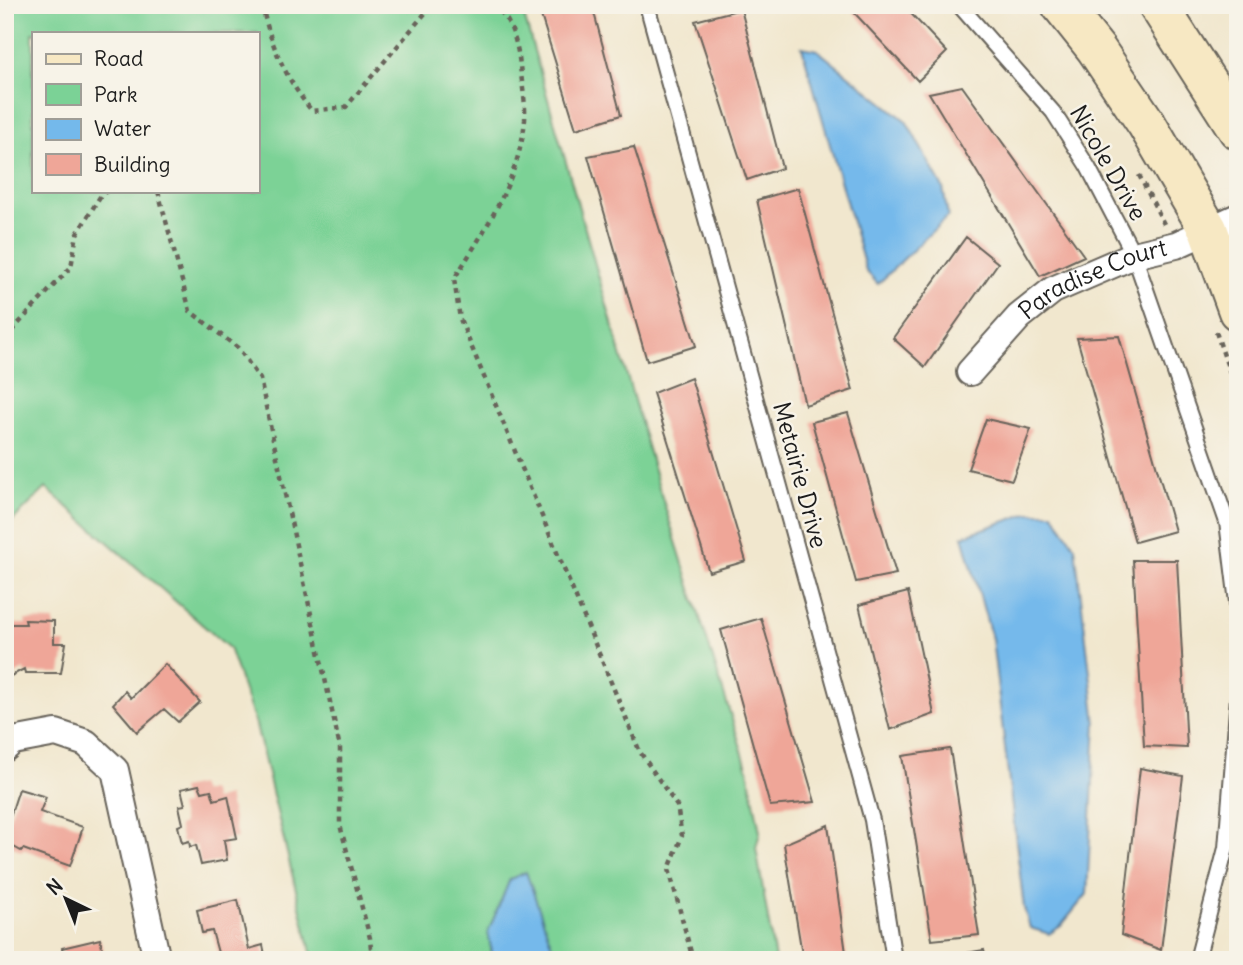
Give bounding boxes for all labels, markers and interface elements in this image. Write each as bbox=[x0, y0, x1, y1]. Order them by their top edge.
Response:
legend bbox=[32, 32, 259, 192]
text: Road bbox=[94, 45, 143, 72]
text: Park bbox=[94, 81, 137, 108]
street label: Nicole Drive bbox=[1064, 100, 1154, 225]
text: Water bbox=[94, 115, 152, 142]
text: Building bbox=[94, 151, 170, 178]
street label: Paradise Court bbox=[1012, 232, 1169, 326]
street label: Metairie Drive bbox=[767, 398, 835, 551]
north arrow bbox=[32, 864, 102, 934]
text: N bbox=[41, 873, 67, 900]

